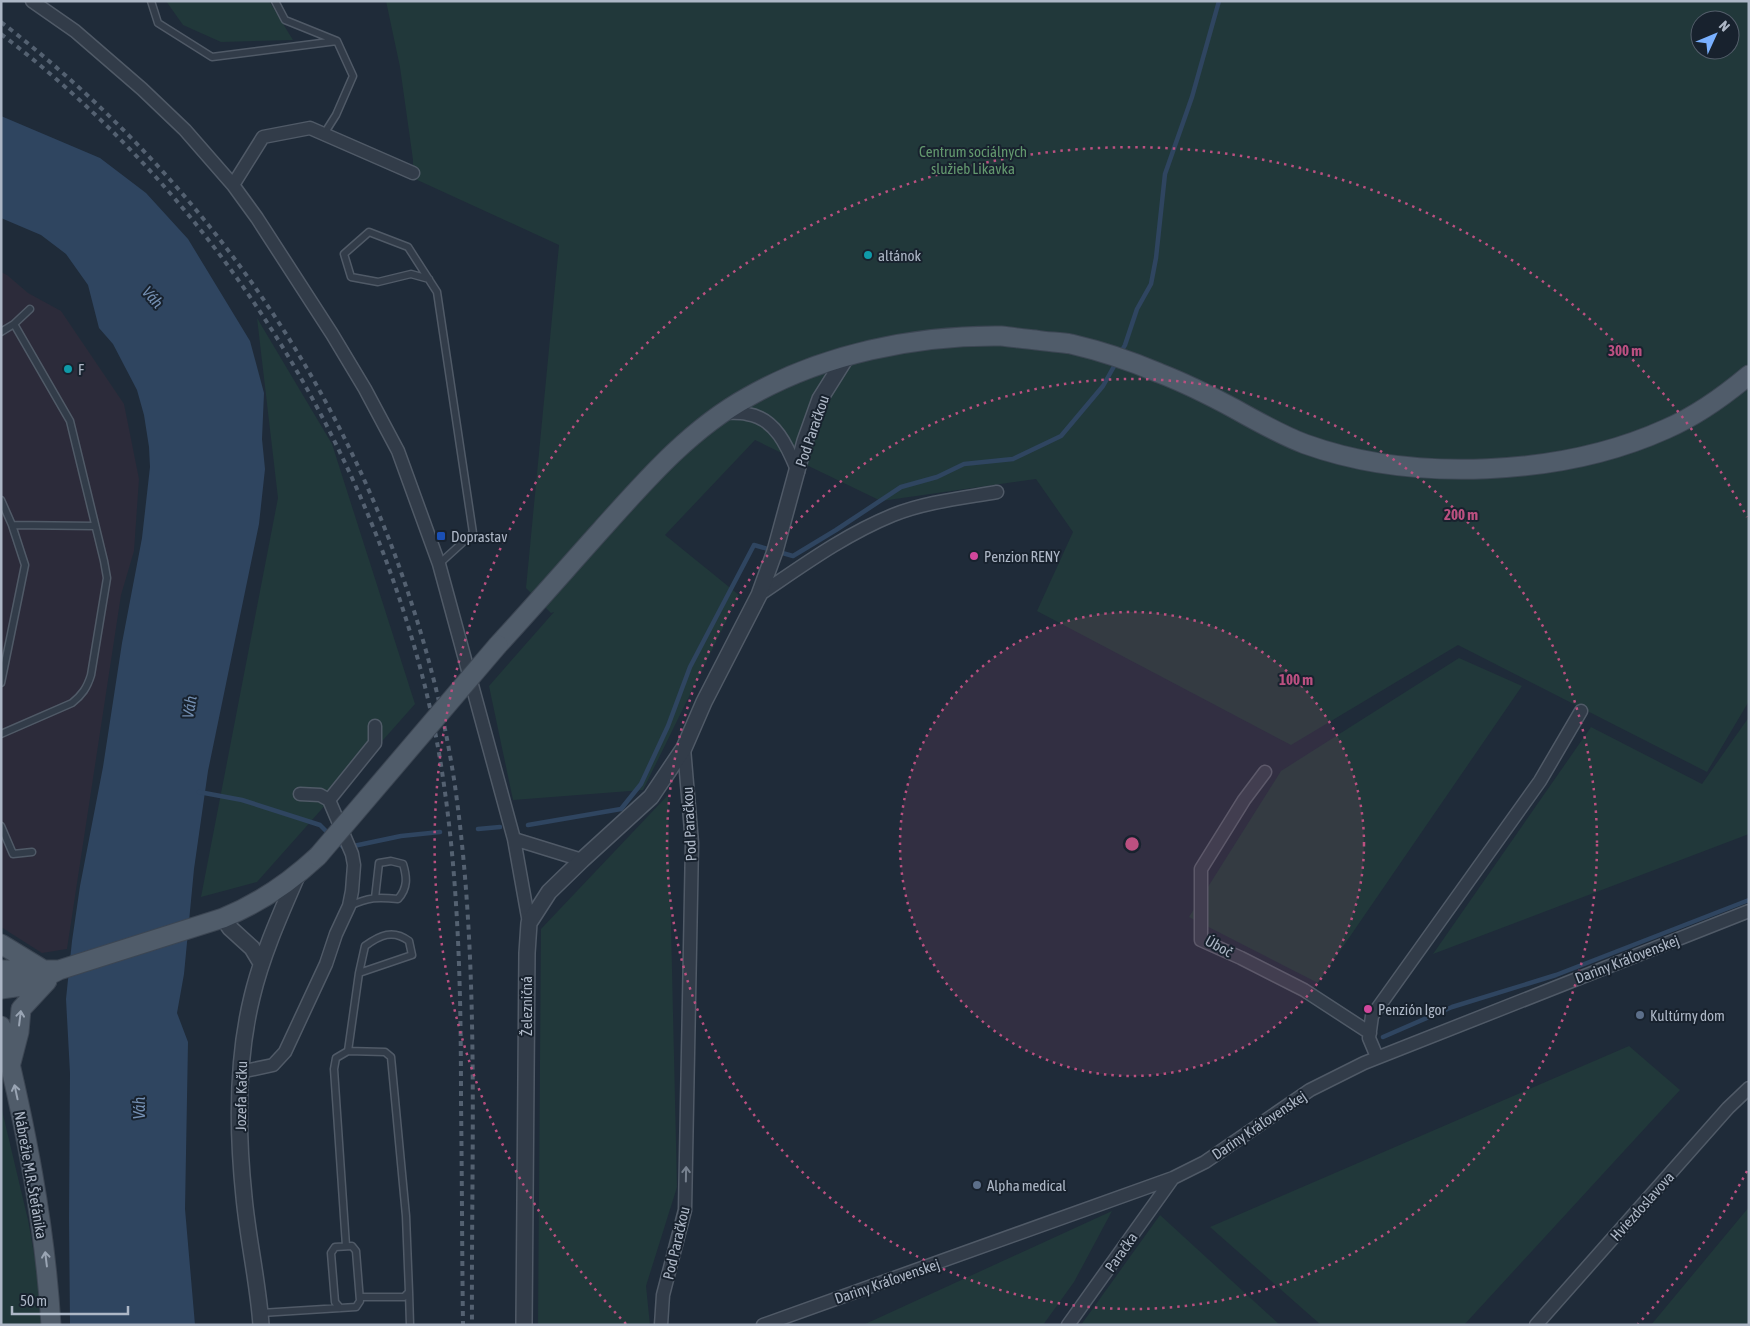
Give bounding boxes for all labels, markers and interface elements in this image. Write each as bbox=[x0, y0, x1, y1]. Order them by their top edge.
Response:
north arrow bbox=[1690, 10, 1740, 60]
text: N bbox=[1716, 17, 1733, 34]
park label: Centrum sociálnych služieb Likavka bbox=[919, 143, 1027, 177]
place label: altánok bbox=[878, 247, 922, 264]
marker: altánok bbox=[862, 249, 874, 261]
water label: Váh bbox=[139, 283, 167, 312]
text: 300 m bbox=[1608, 342, 1642, 359]
place label: F bbox=[78, 361, 84, 378]
marker: F bbox=[62, 363, 74, 375]
street label: Pod Paračkou bbox=[792, 393, 832, 469]
text: 200 m bbox=[1444, 506, 1478, 523]
place label: Doprastav bbox=[451, 528, 507, 545]
marker: Doprastav bbox=[435, 530, 447, 542]
place label: Penzion RENY bbox=[984, 548, 1060, 565]
marker: Penzion RENY bbox=[968, 550, 980, 562]
text: 100 m bbox=[1279, 671, 1313, 688]
water label: Váh bbox=[178, 694, 200, 720]
street label: Pod Paračkou bbox=[679, 786, 699, 862]
centre of rings bbox=[1123, 835, 1141, 853]
street label: Dariny Kráľovenskej bbox=[1573, 931, 1681, 987]
street label: Úboč bbox=[1202, 932, 1236, 961]
street label: Železničná bbox=[518, 976, 535, 1036]
place label: Penzión Igor bbox=[1378, 1001, 1447, 1018]
marker: Penzión Igor bbox=[1362, 1003, 1374, 1015]
place label: Kultúrny dom bbox=[1650, 1007, 1725, 1024]
marker: Kultúrny dom bbox=[1634, 1009, 1646, 1021]
one-way arrow bbox=[15, 1011, 25, 1027]
street label: Jozefa Kačku bbox=[232, 1061, 250, 1131]
one-way arrow bbox=[11, 1085, 20, 1101]
street label: Dariny Kráľovenskej bbox=[1209, 1087, 1309, 1163]
water label: Váh bbox=[130, 1096, 148, 1119]
street label: Nábrežie M.R. Štefánika bbox=[11, 1110, 51, 1240]
one-way arrow bbox=[681, 1166, 691, 1182]
street label: Hviezdoslavova bbox=[1607, 1168, 1677, 1244]
place label: Alpha medical bbox=[987, 1177, 1066, 1194]
marker: Alpha medical bbox=[971, 1179, 983, 1191]
street label: Pod Paračkou bbox=[659, 1205, 693, 1281]
street label: Paračka bbox=[1101, 1229, 1141, 1275]
one-way arrow bbox=[41, 1251, 51, 1267]
street label: Dariny Kráľovenskej bbox=[832, 1255, 942, 1307]
scale bar bbox=[12, 1284, 129, 1316]
text: 50 m bbox=[20, 1292, 47, 1309]

